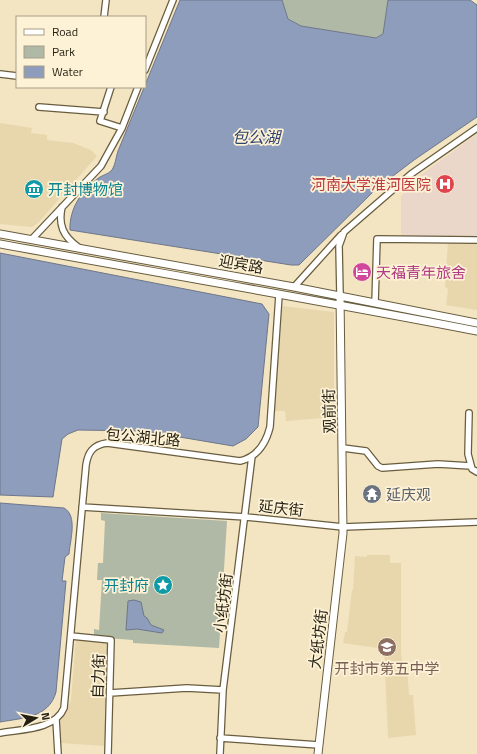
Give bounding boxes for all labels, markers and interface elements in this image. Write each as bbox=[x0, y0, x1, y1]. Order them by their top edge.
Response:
legend bbox=[16, 16, 146, 88]
text: Road bbox=[52, 22, 78, 41]
text: Park bbox=[52, 42, 75, 61]
text: Water bbox=[52, 62, 83, 81]
water label: 包公湖 bbox=[232, 125, 283, 149]
place label: 河南大学淮河医院 bbox=[311, 173, 431, 196]
hospital icon: 河南大学淮河医院 bbox=[434, 173, 456, 195]
museum icon: 开封博物馆 bbox=[23, 178, 45, 200]
place label: 开封博物馆 bbox=[48, 178, 123, 201]
street label: 迎宾路 bbox=[217, 249, 265, 279]
hotel icon: 天福青年旅舍 bbox=[351, 261, 373, 283]
place label: 天福青年旅舍 bbox=[376, 261, 466, 284]
street label: 观前街 bbox=[317, 388, 341, 434]
street label: 包公湖北路 bbox=[105, 422, 181, 452]
temple icon: 延庆观 bbox=[361, 483, 383, 505]
place label: 延庆观 bbox=[386, 483, 431, 506]
street label: 延庆街 bbox=[257, 494, 305, 522]
street label: 小纸坊街 bbox=[208, 572, 238, 634]
place label: 开封府 bbox=[104, 574, 149, 597]
place icon: 开封府 bbox=[152, 574, 174, 596]
street label: 大纸坊街 bbox=[303, 608, 333, 670]
school or university icon: 开封市第五中学 bbox=[376, 636, 398, 658]
street label: 自力街 bbox=[86, 653, 110, 699]
place label: 开封市第五中学 bbox=[334, 657, 440, 680]
north arrow bbox=[16, 698, 56, 738]
text: N bbox=[37, 711, 54, 721]

